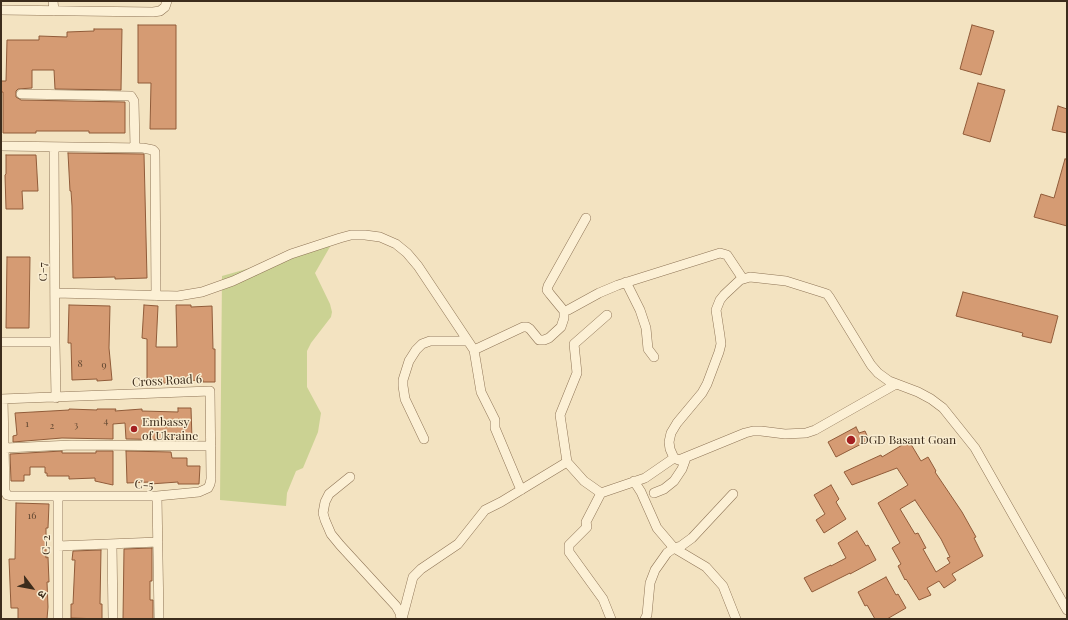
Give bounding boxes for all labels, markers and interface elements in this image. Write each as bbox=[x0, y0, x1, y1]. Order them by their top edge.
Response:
street label: C-7 bbox=[36, 262, 50, 282]
house number: 8 bbox=[77, 358, 83, 370]
house number: 9 bbox=[101, 359, 107, 371]
street label: Cross Road 6 bbox=[132, 372, 202, 390]
house number: 4 bbox=[104, 415, 108, 427]
place label: Embassy of Ukraine bbox=[142, 415, 198, 443]
house number: 1 bbox=[25, 418, 29, 430]
house number: 3 bbox=[74, 419, 78, 431]
house number: 2 bbox=[50, 420, 54, 432]
marker: Embassy of Ukraine bbox=[129, 424, 139, 434]
place label: DGD Basant Goan bbox=[860, 433, 956, 447]
marker: DGD Basant Goan bbox=[845, 434, 857, 446]
street label: C-5 bbox=[134, 477, 154, 493]
house number: 16 bbox=[28, 510, 36, 522]
street label: C-2 bbox=[39, 535, 53, 555]
north arrow bbox=[12, 568, 52, 608]
text: उ bbox=[35, 588, 51, 601]

